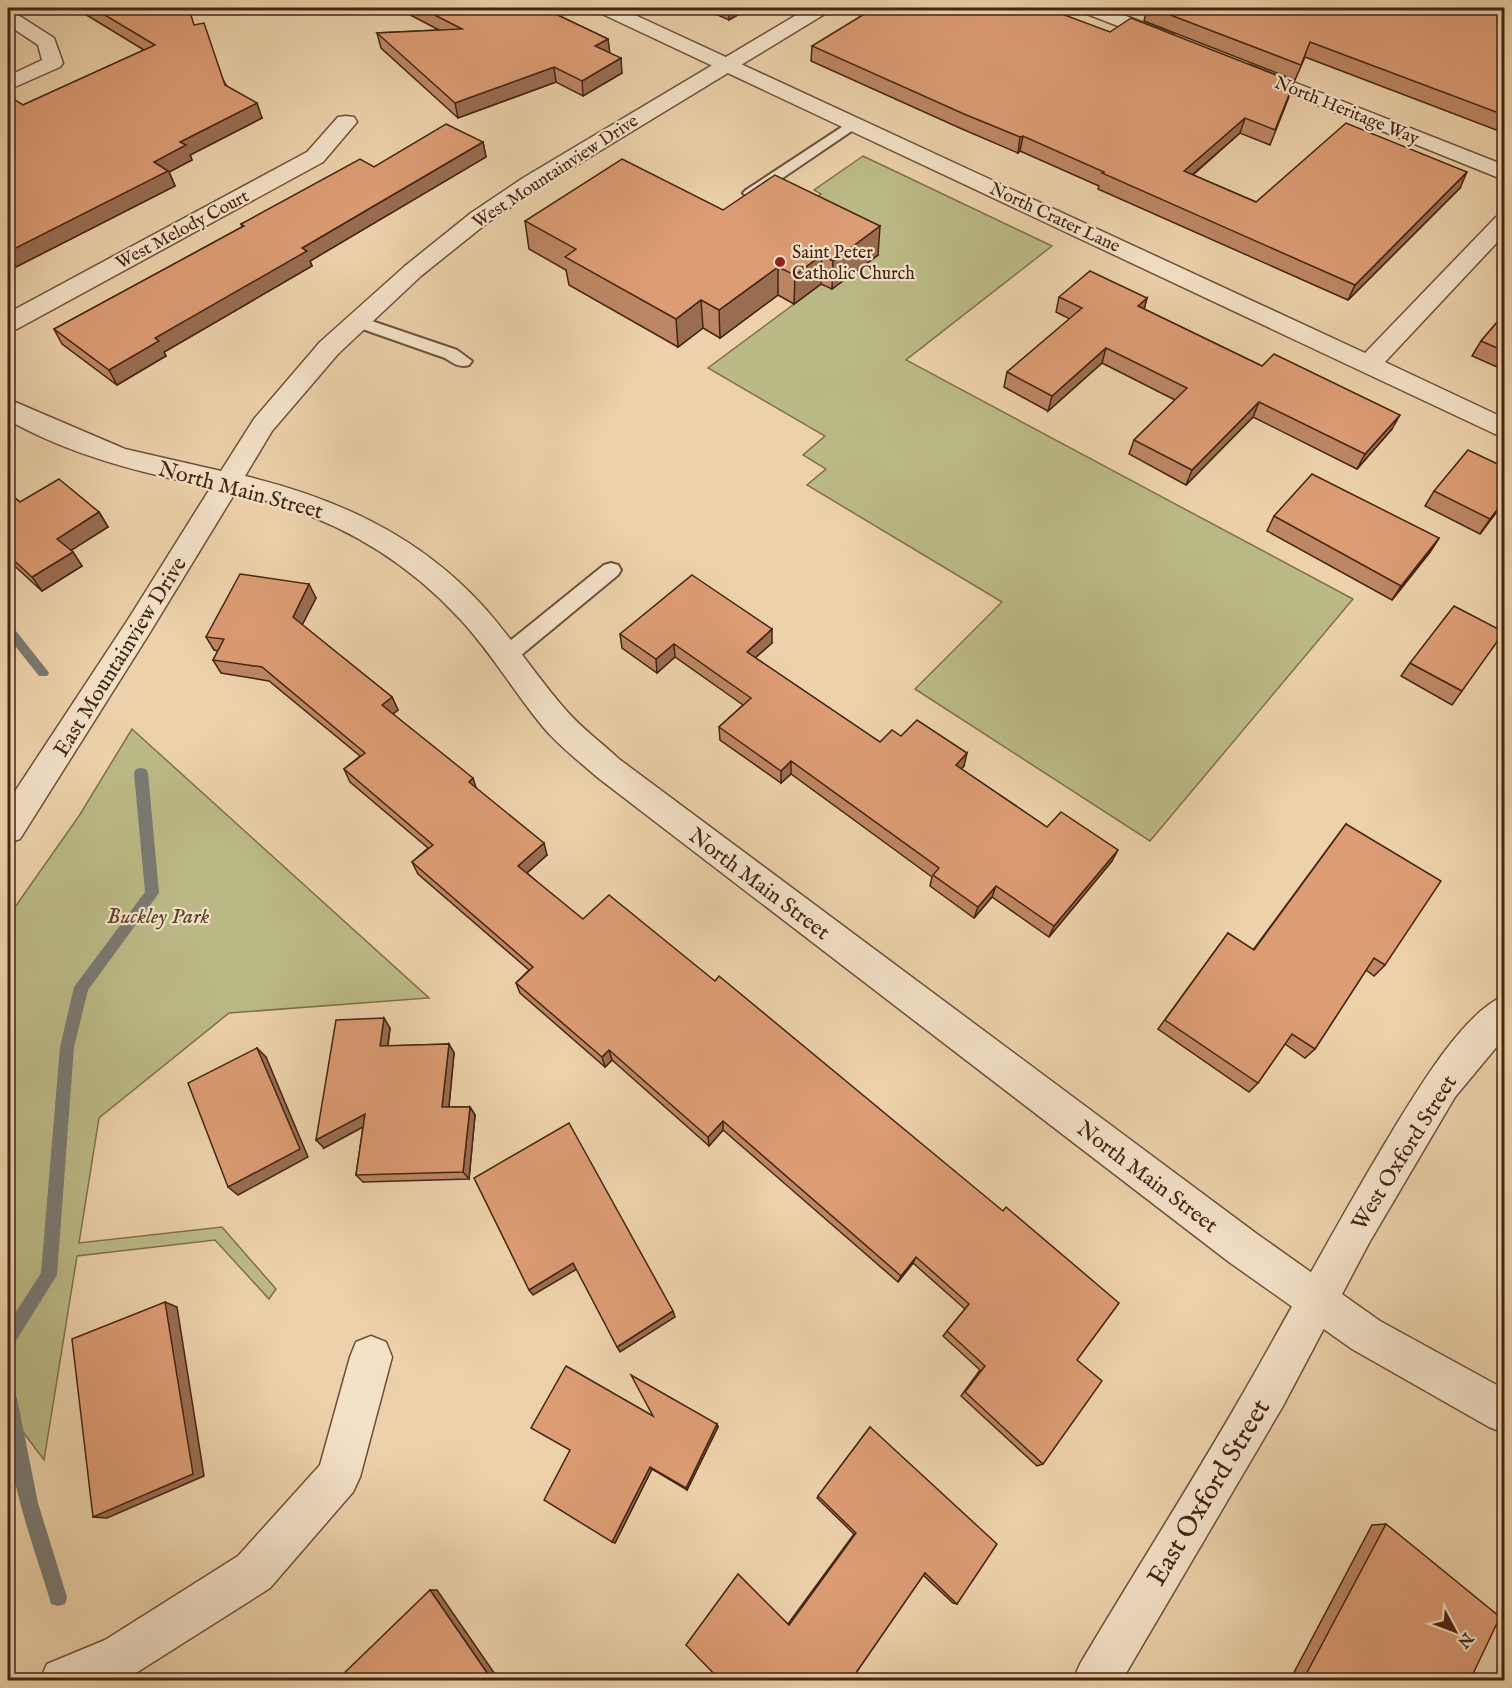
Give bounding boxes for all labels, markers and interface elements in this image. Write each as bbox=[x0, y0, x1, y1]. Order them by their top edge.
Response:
street label: North Heritage Way bbox=[1271, 72, 1422, 151]
street label: West Mountainview Drive bbox=[469, 110, 643, 234]
street label: North Crater Lane bbox=[985, 178, 1123, 259]
street label: West Melody Court bbox=[112, 186, 253, 275]
place label: Saint Peter Catholic Church bbox=[792, 242, 915, 286]
marker: Saint Peter Catholic Church bbox=[773, 255, 787, 269]
street label: North Main Street bbox=[155, 455, 326, 527]
street label: East Mountainview Drive bbox=[48, 552, 194, 762]
street label: North Main Street bbox=[683, 822, 835, 947]
park label: Buckley Park bbox=[107, 903, 209, 931]
street label: West Oxford Street bbox=[1346, 1070, 1464, 1236]
street label: North Main Street bbox=[1071, 1115, 1223, 1240]
street label: East Oxford Street bbox=[1141, 1393, 1279, 1593]
north arrow bbox=[1425, 1601, 1485, 1661]
text: N bbox=[1453, 1627, 1478, 1651]

